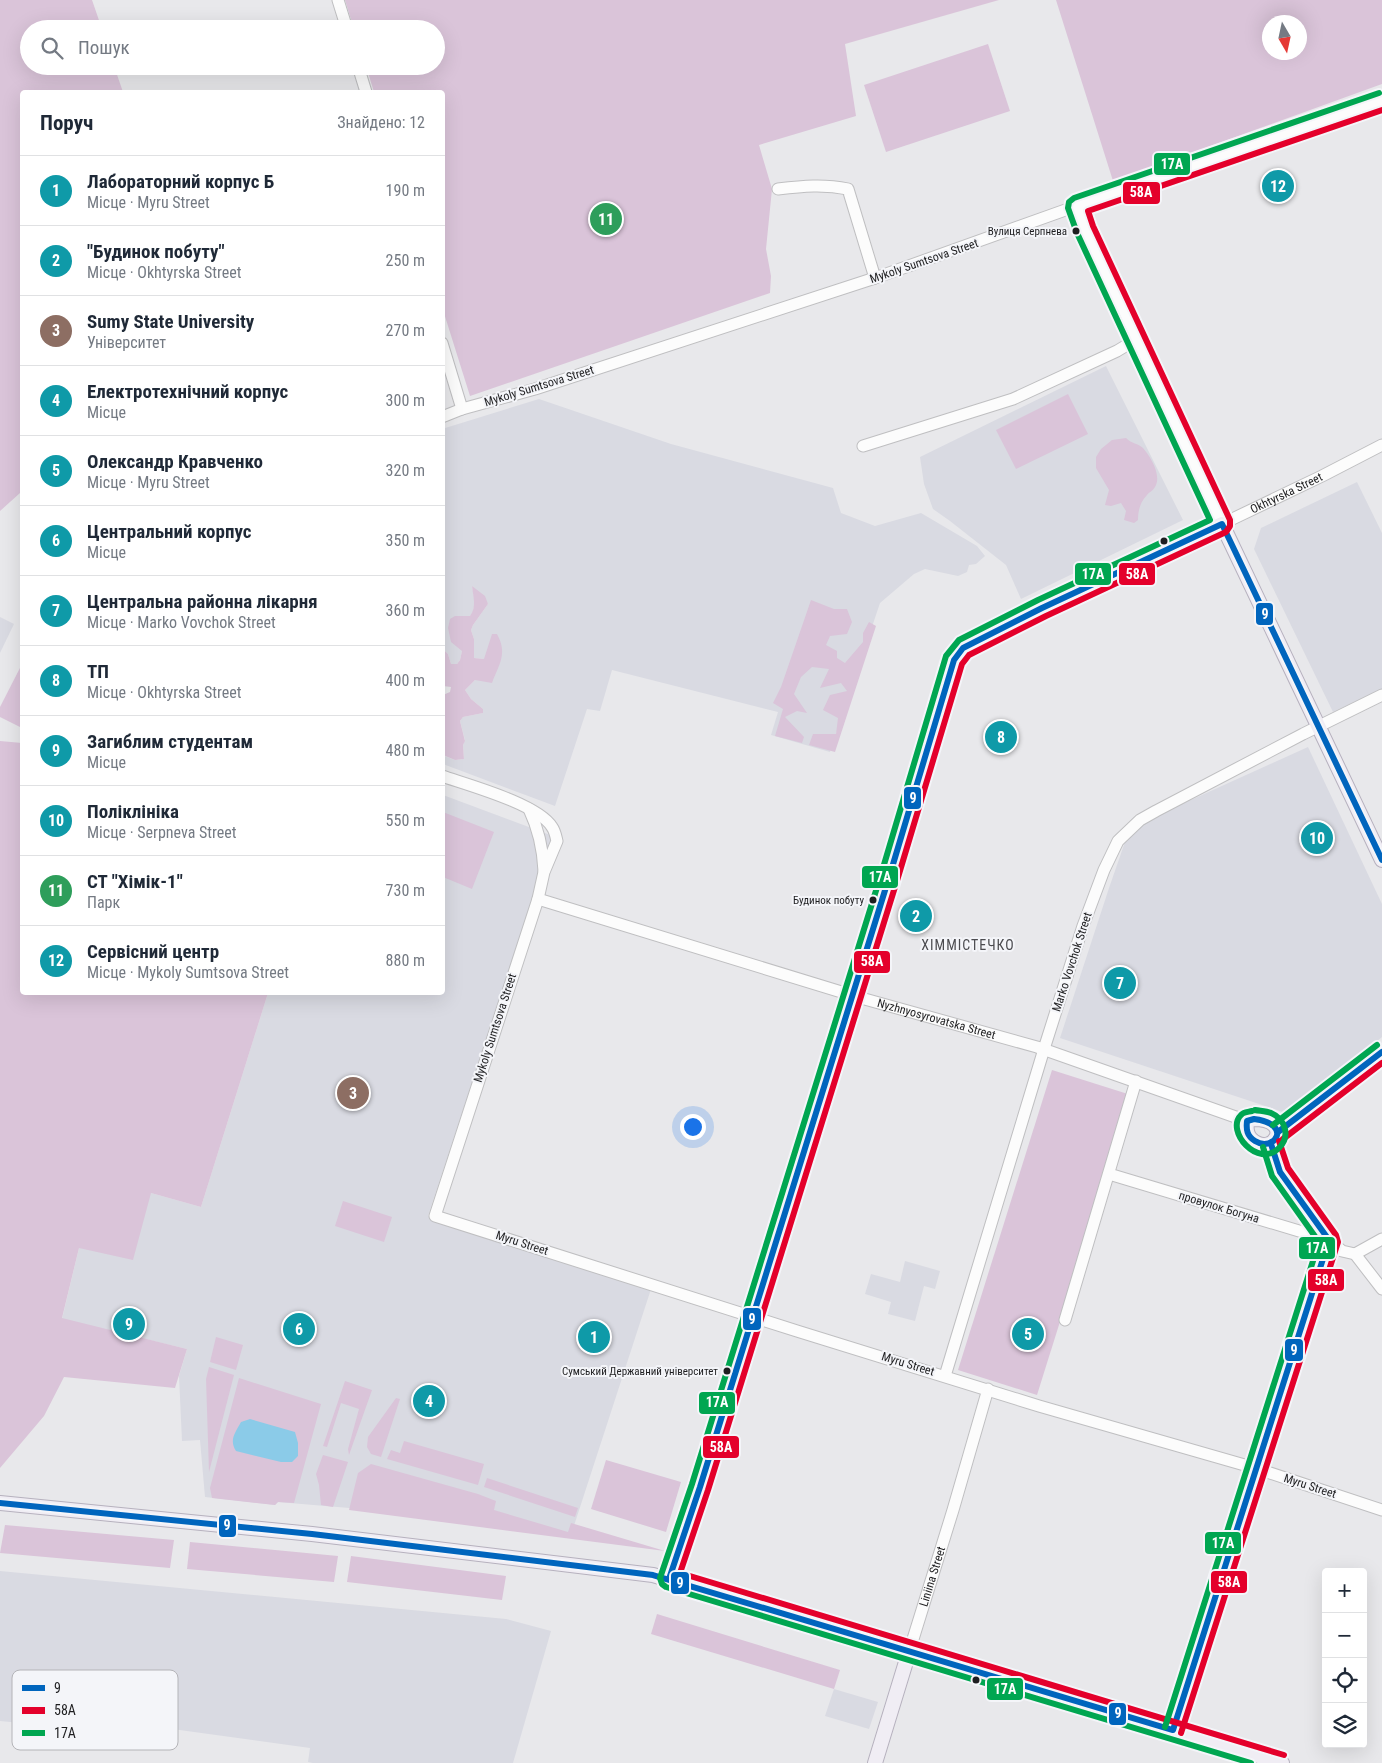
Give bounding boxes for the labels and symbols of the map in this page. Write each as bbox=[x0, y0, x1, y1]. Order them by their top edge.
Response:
north arrow bbox=[1262, 15, 1307, 60]
line badge: 17А bbox=[1153, 152, 1191, 176]
text: 17А bbox=[1161, 156, 1184, 172]
pin: 12 bbox=[1262, 167, 1294, 205]
line badge: 58А bbox=[1122, 181, 1161, 205]
text: 58А bbox=[1130, 184, 1153, 200]
pin: 11 bbox=[590, 200, 622, 238]
place label: Вулиця Серпнева bbox=[988, 225, 1067, 238]
marker: Вулиця Серпнева bbox=[1071, 226, 1081, 236]
street label: Mykoly Sumtsova Street bbox=[868, 236, 980, 286]
street label: Mykoly Sumtsova Street bbox=[483, 363, 596, 409]
street label: Okhtyrska Street bbox=[1248, 470, 1325, 516]
unlabelled marker bbox=[1159, 536, 1169, 546]
line badge: 17А bbox=[1074, 562, 1112, 586]
line badge: 58А bbox=[1118, 562, 1156, 586]
text: 17А bbox=[1082, 566, 1105, 582]
text: 58А bbox=[1126, 566, 1149, 582]
line badge: 9 bbox=[1255, 602, 1274, 626]
text: 9 bbox=[1261, 606, 1269, 622]
pin: 8 bbox=[985, 718, 1017, 756]
line badge: 9 bbox=[903, 786, 922, 810]
text: 9 bbox=[909, 790, 917, 806]
pin: 10 bbox=[1301, 819, 1333, 857]
line badge: 17А bbox=[861, 865, 899, 889]
text: 17А bbox=[869, 869, 892, 885]
place label: Будинок побуту bbox=[793, 894, 864, 907]
marker: Будинок побуту bbox=[868, 895, 878, 905]
pin: 2 bbox=[900, 897, 932, 935]
street label: Marko Vovchok Street bbox=[1049, 910, 1095, 1013]
district label: ХІММІСТЕЧКО bbox=[921, 937, 1015, 953]
line badge: 58А bbox=[853, 950, 891, 974]
text: 58А bbox=[861, 953, 884, 969]
pin: 7 bbox=[1104, 964, 1136, 1002]
street label: Mykoly Sumtsova Street bbox=[471, 971, 519, 1084]
street label: Nyzhnyosyrovatska Street bbox=[876, 996, 997, 1042]
pin: 3 bbox=[337, 1074, 369, 1112]
your location bbox=[680, 1114, 706, 1140]
street label: провулок Богуна bbox=[1177, 1188, 1261, 1226]
street label: Myru Street bbox=[494, 1228, 550, 1258]
line badge: 17А bbox=[1298, 1236, 1336, 1260]
text: 17А bbox=[1306, 1240, 1329, 1256]
line badge: 58А bbox=[1307, 1268, 1345, 1292]
text: 58А bbox=[1315, 1272, 1338, 1288]
pin: 9 bbox=[113, 1305, 145, 1343]
line badge: 9 bbox=[742, 1307, 762, 1331]
pin: 6 bbox=[283, 1310, 315, 1348]
text: 9 bbox=[748, 1311, 756, 1327]
pin: 5 bbox=[1012, 1315, 1044, 1353]
pin: 1 bbox=[578, 1318, 610, 1356]
line badge: 9 bbox=[1284, 1338, 1304, 1362]
text: 9 bbox=[1290, 1342, 1298, 1358]
street label: Myru Street bbox=[880, 1349, 936, 1379]
place label: Сумський Державний університет bbox=[562, 1365, 718, 1378]
marker: Сумський Державний університет bbox=[722, 1366, 732, 1376]
pin: 4 bbox=[413, 1382, 445, 1420]
line badge: 17А bbox=[698, 1391, 736, 1415]
text: 17А bbox=[706, 1394, 729, 1410]
line badge: 58А bbox=[702, 1435, 740, 1459]
text: 58А bbox=[710, 1439, 733, 1455]
street label: Myru Street bbox=[1282, 1471, 1338, 1501]
line badge: 9 bbox=[218, 1514, 237, 1538]
text: 9 bbox=[223, 1517, 231, 1533]
line badge: 17А bbox=[1204, 1531, 1242, 1555]
text: 17А bbox=[1212, 1535, 1235, 1551]
street label: Liniina Street bbox=[916, 1544, 948, 1608]
line badge: 58А bbox=[1210, 1570, 1248, 1594]
line badge: 9 bbox=[670, 1571, 690, 1595]
text: 58А bbox=[1218, 1574, 1241, 1590]
text: 9 bbox=[676, 1575, 684, 1591]
legend bbox=[12, 1670, 178, 1750]
unlabelled marker bbox=[971, 1675, 981, 1685]
line badge: 17А bbox=[986, 1677, 1024, 1701]
text: 9 bbox=[54, 1680, 61, 1696]
text: 17А bbox=[994, 1681, 1017, 1697]
text: 58А bbox=[54, 1702, 76, 1718]
line badge: 9 bbox=[1108, 1702, 1127, 1726]
text: 9 bbox=[1114, 1705, 1122, 1721]
text: 17А bbox=[54, 1725, 76, 1741]

